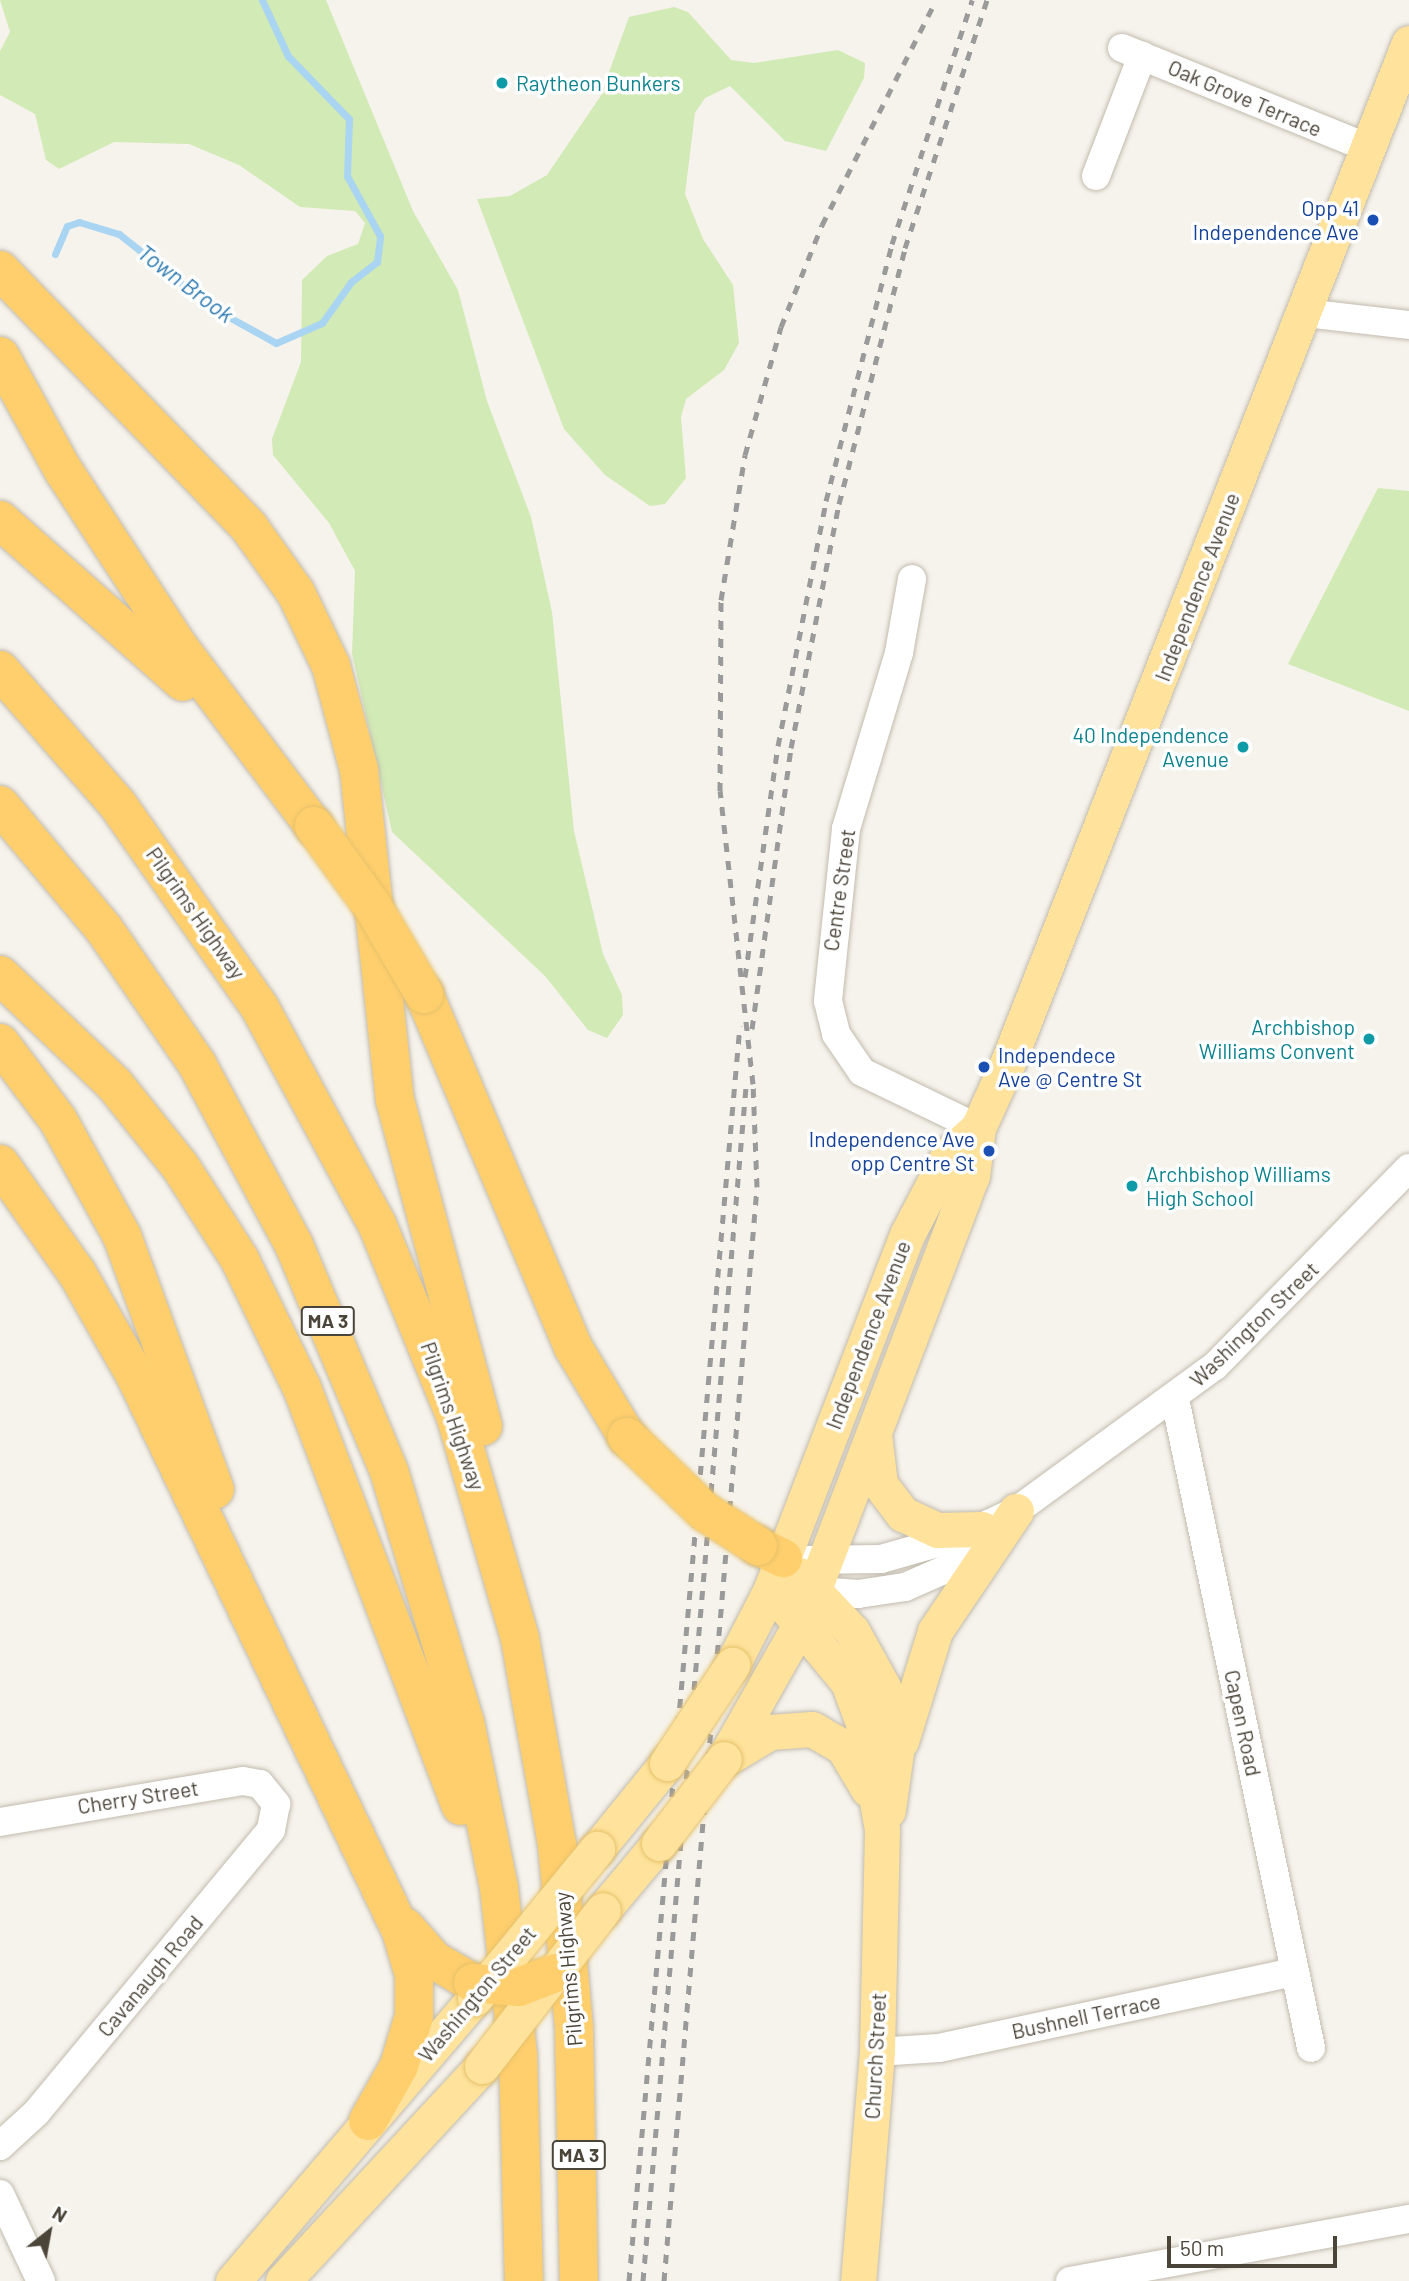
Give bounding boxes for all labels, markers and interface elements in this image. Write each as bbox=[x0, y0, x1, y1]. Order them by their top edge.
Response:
street label: Oak Grove Terrace bbox=[1164, 54, 1326, 142]
place label: Raytheon Bunkers bbox=[516, 70, 681, 96]
marker: Raytheon Bunkers bbox=[494, 75, 510, 91]
place label: Opp 41 Independence Ave bbox=[1193, 195, 1359, 245]
marker: Opp 41 Independence Ave bbox=[1365, 212, 1381, 228]
water label: Town Brook bbox=[133, 238, 239, 328]
street label: Independence Avenue bbox=[1149, 489, 1245, 685]
place label: 40 Independence Avenue bbox=[1072, 722, 1229, 772]
marker: 40 Independence Avenue bbox=[1235, 739, 1251, 755]
street label: Centre Street bbox=[818, 827, 860, 953]
street label: Pilgrims Highway bbox=[141, 842, 251, 984]
place label: Archbishop Williams Convent bbox=[1199, 1014, 1355, 1064]
marker: Archbishop Williams Convent bbox=[1361, 1031, 1377, 1047]
place label: Independece Ave @ Centre St bbox=[998, 1042, 1142, 1092]
marker: Independece Ave @ Centre St bbox=[976, 1059, 992, 1075]
place label: Independence Ave opp Centre St bbox=[809, 1126, 975, 1176]
marker: Independence Ave opp Centre St bbox=[981, 1143, 997, 1159]
place label: Archbishop Williams High School bbox=[1146, 1161, 1331, 1211]
marker: Archbishop Williams High School bbox=[1124, 1178, 1140, 1194]
street label: Independence Avenue bbox=[820, 1237, 916, 1433]
street label: Washington Street bbox=[1184, 1256, 1324, 1392]
road number: MA 3 bbox=[300, 1306, 356, 1336]
street label: Pilgrims Highway bbox=[416, 1339, 490, 1493]
street label: Capen Road bbox=[1219, 1668, 1267, 1778]
street label: Cherry Street bbox=[76, 1775, 200, 1819]
street label: Pilgrims Highway bbox=[549, 1891, 587, 2047]
street label: Cavanaugh Road bbox=[92, 1910, 208, 2042]
street label: Washington Street bbox=[413, 1921, 541, 2067]
street label: Bushnell Terrace bbox=[1009, 1988, 1163, 2044]
street label: Church Street bbox=[859, 1992, 891, 2120]
road number: MA 3 bbox=[551, 2140, 607, 2170]
north arrow bbox=[14, 2197, 84, 2267]
text: N bbox=[49, 2200, 71, 2227]
scale bar bbox=[1171, 2222, 1341, 2266]
text: 50 m bbox=[1180, 2235, 1224, 2260]

